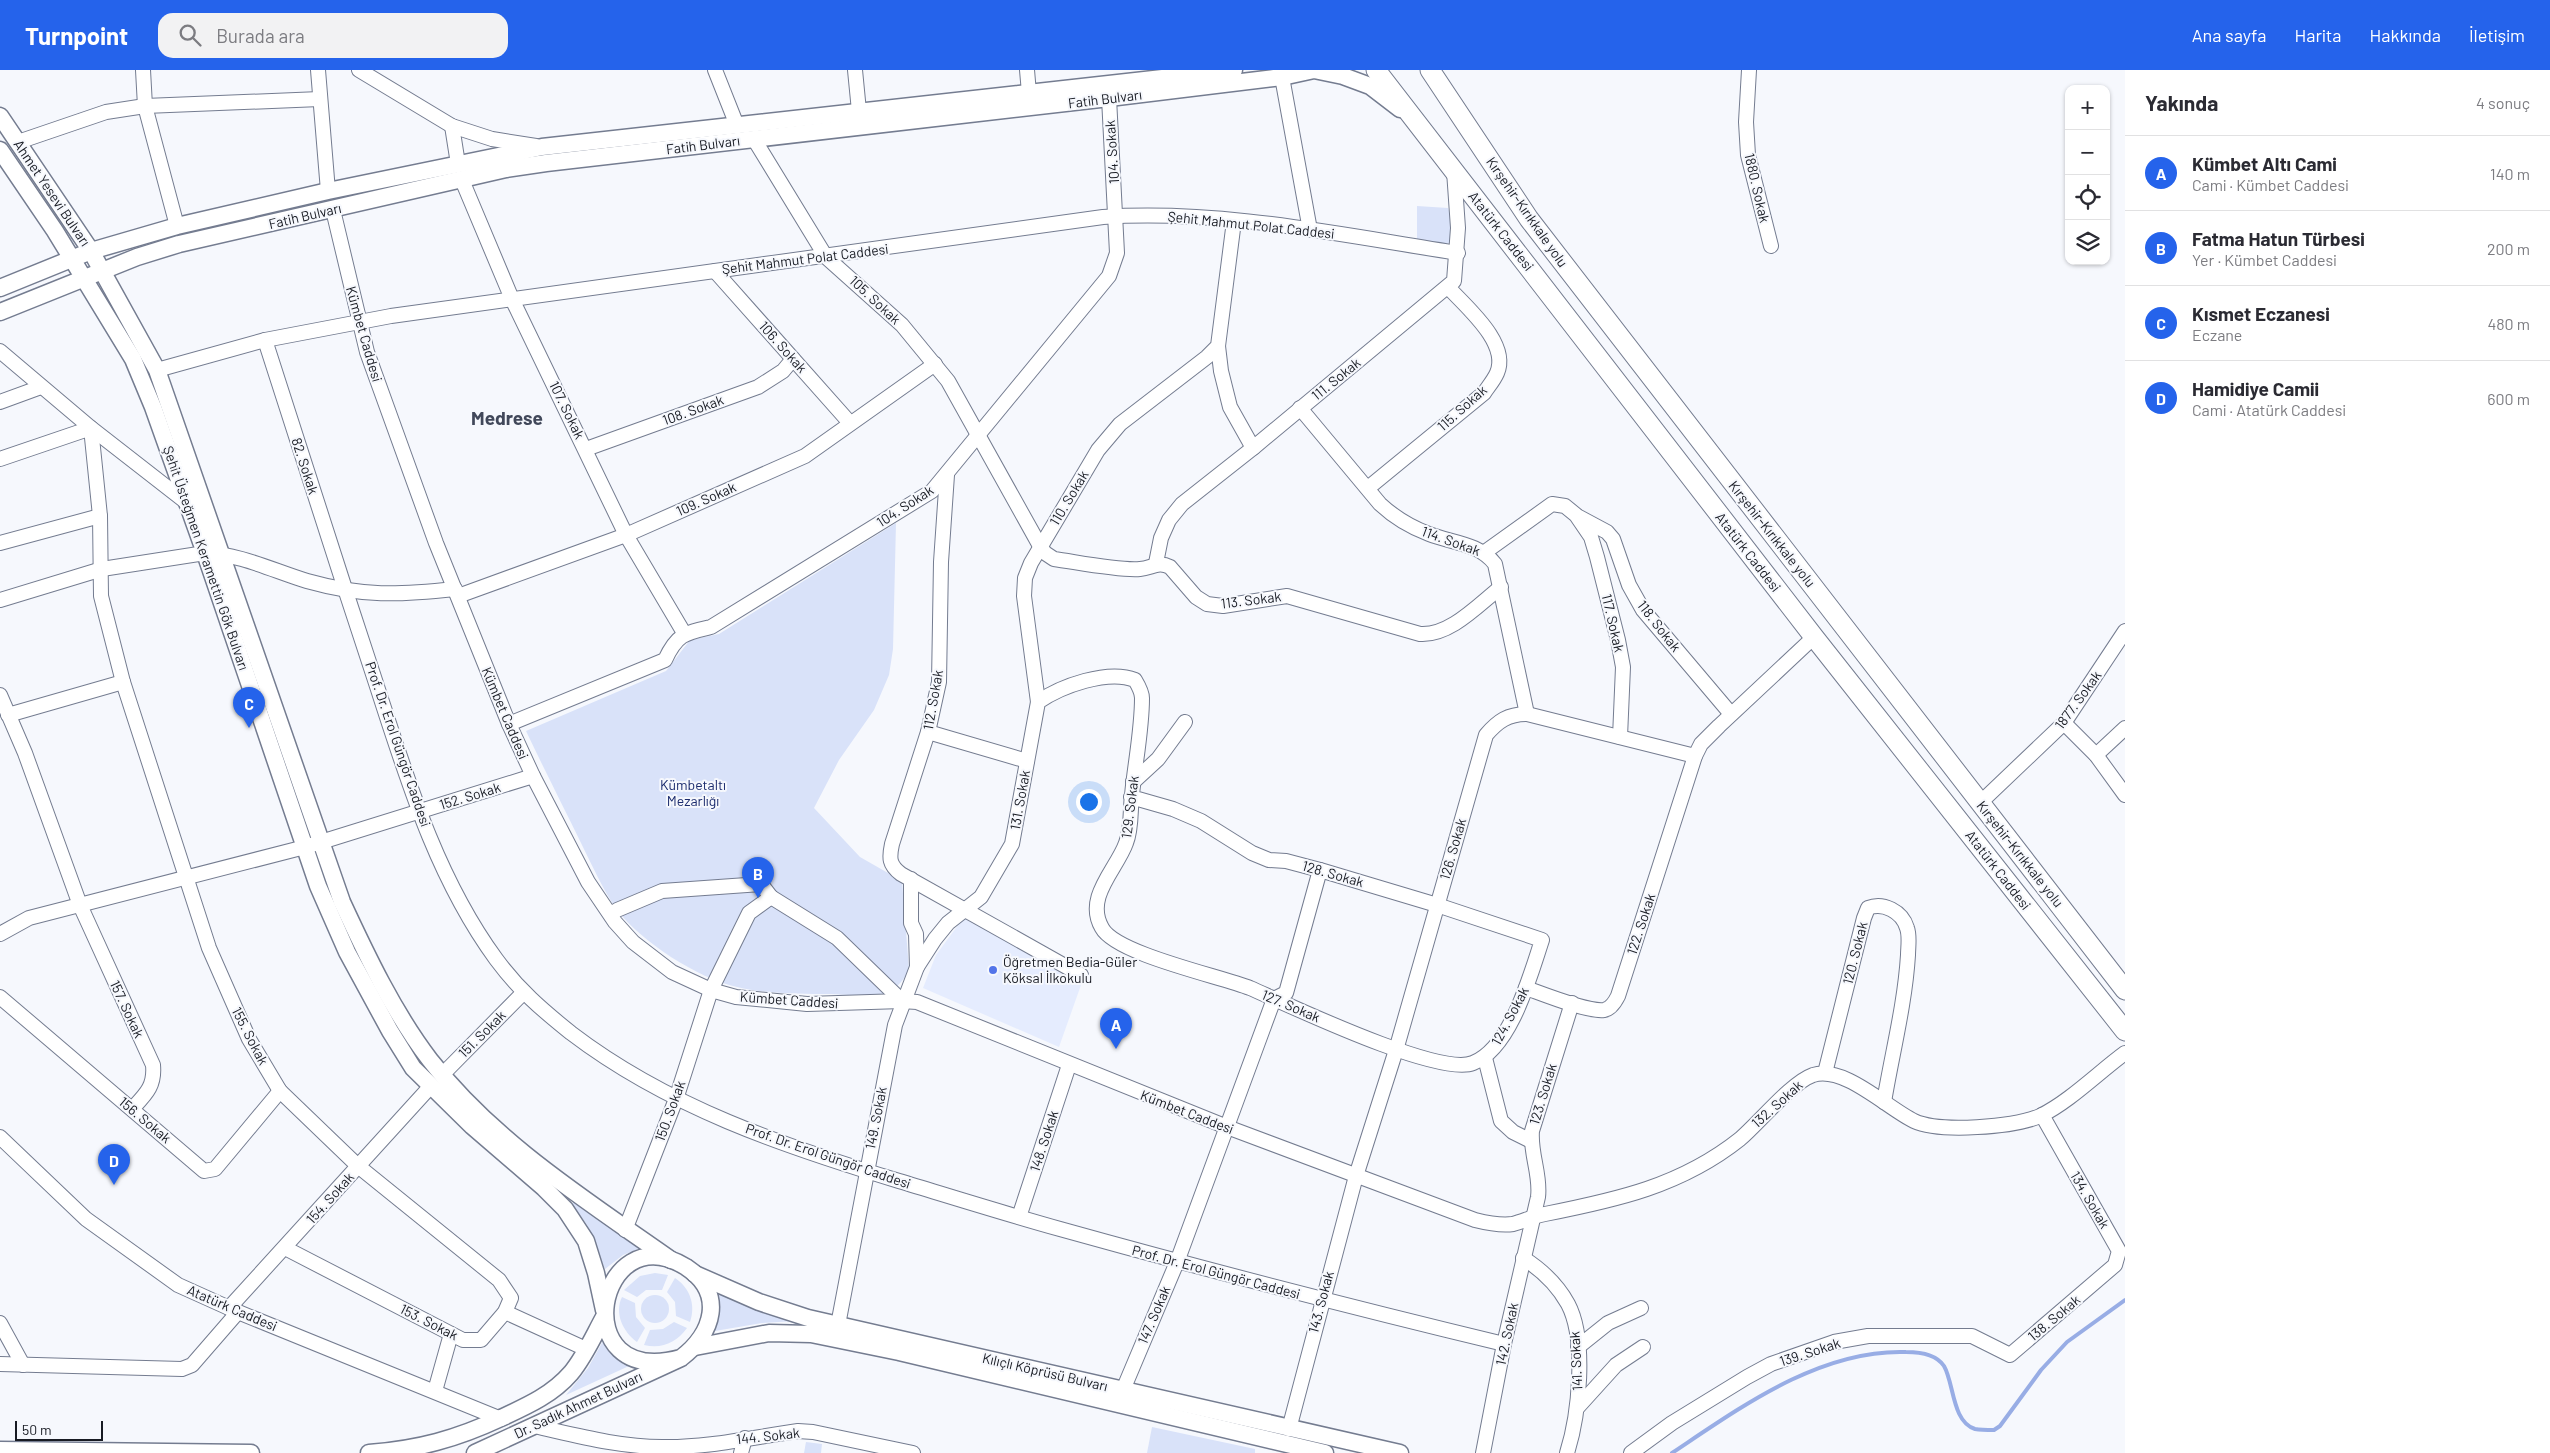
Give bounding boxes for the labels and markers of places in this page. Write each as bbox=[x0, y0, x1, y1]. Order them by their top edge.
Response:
pin: C bbox=[233, 687, 265, 728]
pin: B bbox=[742, 857, 774, 898]
place label: Öğretmen Bedia-Güler Köksal İlkokulu bbox=[1003, 953, 1137, 986]
marker: Öğretmen Bedia-Güler Köksal İlkokulu bbox=[987, 964, 999, 976]
pin: A bbox=[1100, 1008, 1132, 1049]
pin: D bbox=[98, 1144, 130, 1185]

